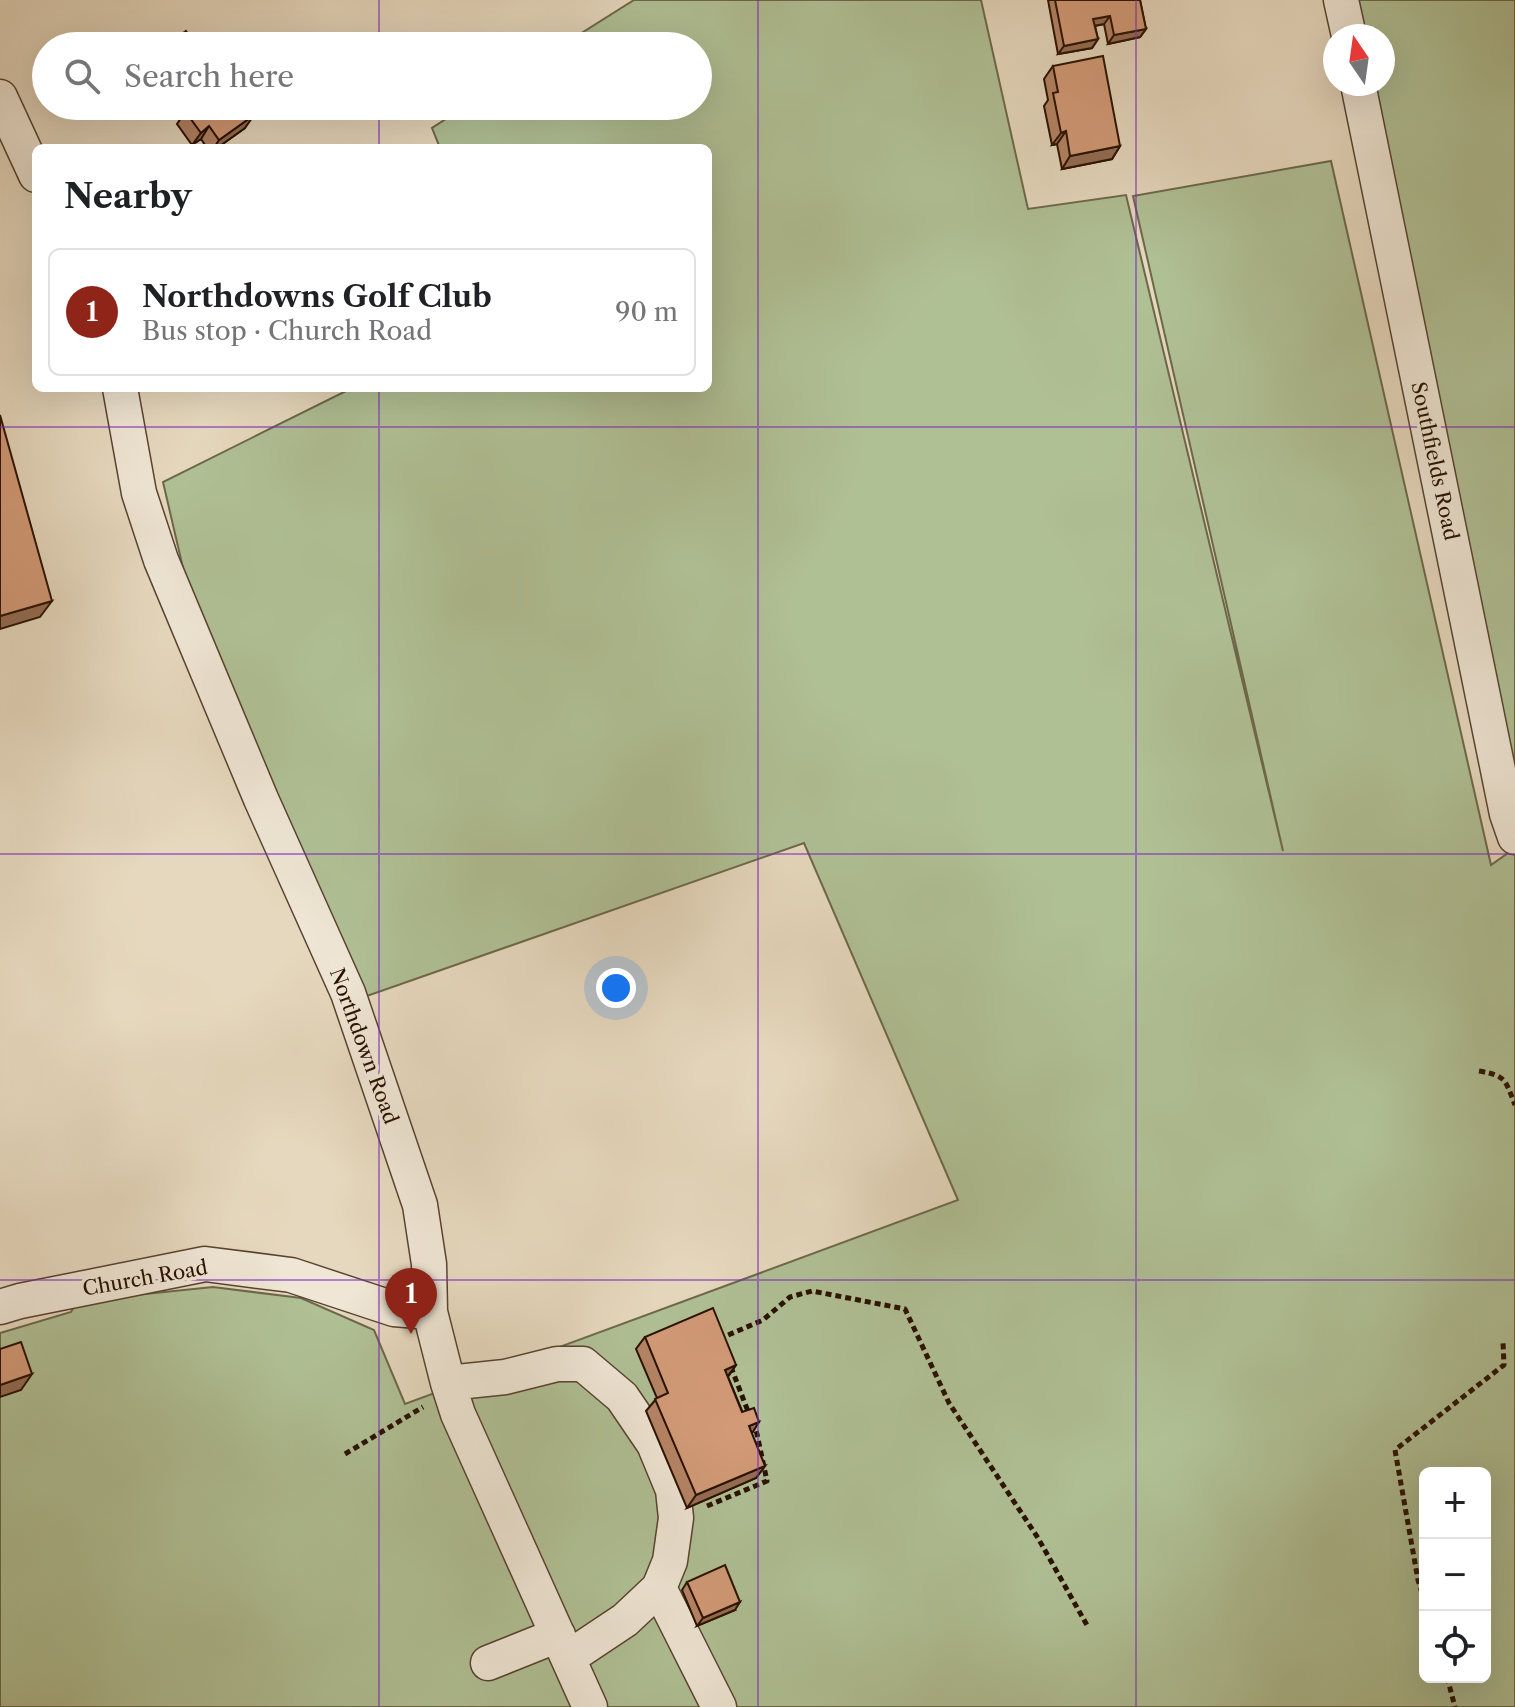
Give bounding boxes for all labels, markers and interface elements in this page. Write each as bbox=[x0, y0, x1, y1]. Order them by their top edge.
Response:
north arrow bbox=[1323, 24, 1395, 96]
search box bbox=[32, 32, 712, 120]
icon: search bbox=[60, 54, 104, 98]
text: Search here bbox=[124, 58, 294, 95]
text: Nearby bbox=[64, 175, 192, 217]
text: Northdowns Golf Club bbox=[142, 278, 492, 315]
text: 1 bbox=[86, 296, 98, 328]
text: 90 m bbox=[615, 296, 678, 328]
text: Bus stop · Church Road bbox=[142, 315, 432, 347]
street label: Southfields Road bbox=[1406, 379, 1464, 543]
street label: Northdown Road bbox=[325, 965, 403, 1127]
your location bbox=[596, 968, 636, 1008]
street label: Church Road bbox=[81, 1255, 209, 1301]
pin: 1 bbox=[385, 1268, 437, 1334]
map controls bbox=[1419, 1467, 1491, 1683]
button: + bbox=[1419, 1467, 1491, 1539]
button: − bbox=[1419, 1539, 1491, 1611]
button: locate bbox=[1419, 1611, 1491, 1683]

